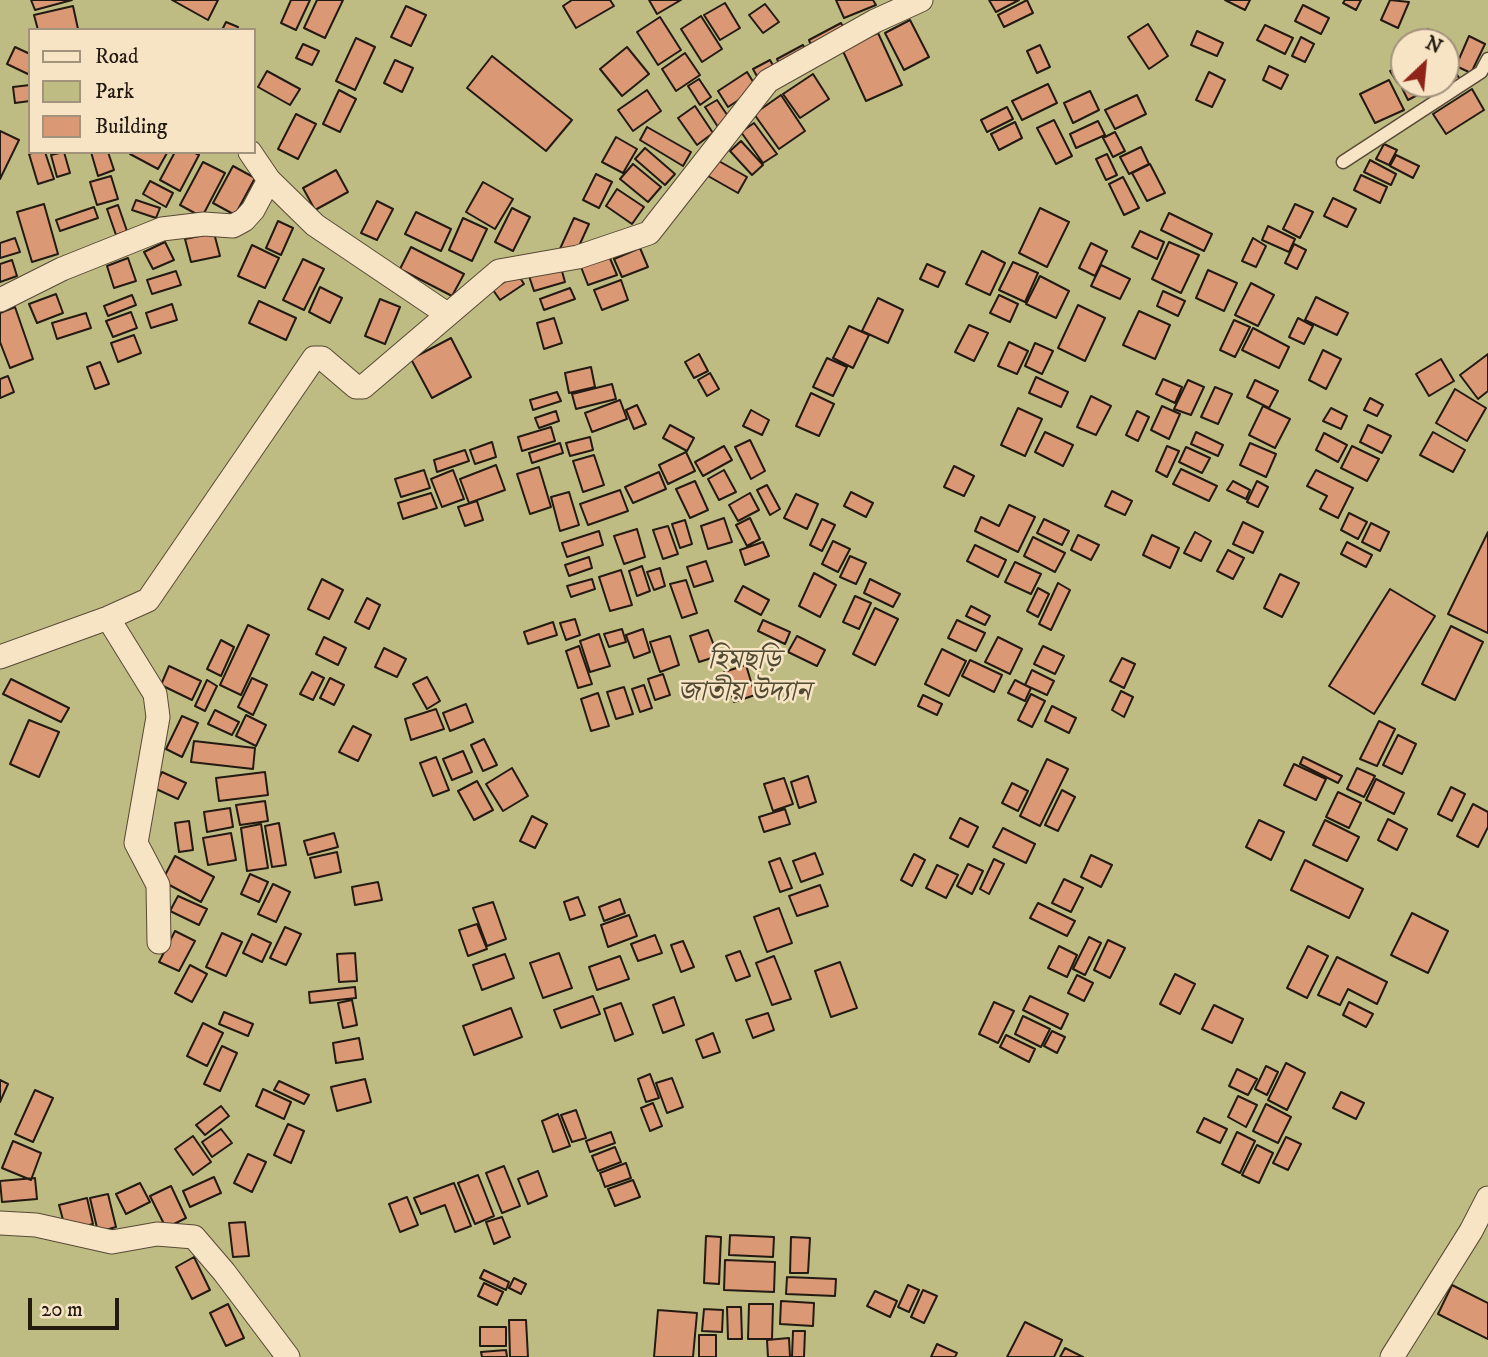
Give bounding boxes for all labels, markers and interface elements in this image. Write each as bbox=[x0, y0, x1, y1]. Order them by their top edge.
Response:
legend bbox=[28, 28, 256, 154]
north arrow bbox=[1390, 28, 1460, 98]
text: N bbox=[1421, 32, 1446, 59]
text: Road bbox=[95, 44, 139, 70]
text: Park bbox=[95, 79, 134, 105]
text: Building bbox=[95, 114, 167, 140]
park label: হিমছড়ি জাতীয় উদ্যান bbox=[678, 645, 810, 711]
scale bar bbox=[32, 1284, 122, 1328]
text: 20 m bbox=[41, 1297, 83, 1323]

